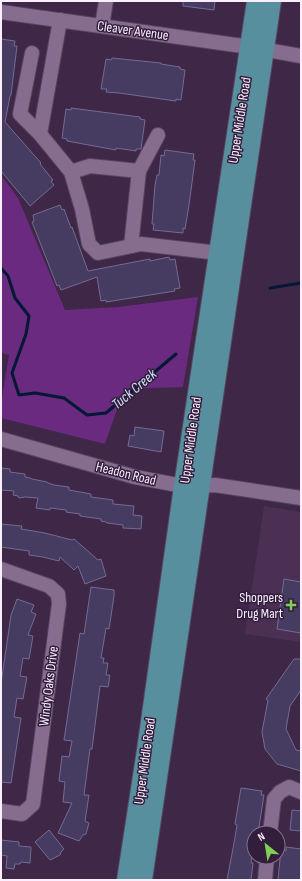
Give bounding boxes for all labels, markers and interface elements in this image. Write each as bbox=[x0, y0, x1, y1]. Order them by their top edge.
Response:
street label: Cleaver Avenue bbox=[96, 17, 170, 44]
street label: Upper Middle Road bbox=[224, 76, 255, 164]
water label: Tuck Creek bbox=[108, 365, 161, 414]
street label: Upper Middle Road bbox=[176, 396, 205, 484]
street label: Headon Road bbox=[94, 458, 158, 489]
place label: Shoppers Drug Mart bbox=[236, 589, 283, 622]
marker: Shoppers Drug Mart bbox=[286, 600, 296, 610]
street label: Windy Oaks Drive bbox=[35, 645, 62, 727]
street label: Upper Middle Road bbox=[130, 717, 159, 805]
north arrow bbox=[246, 825, 286, 865]
text: N bbox=[255, 830, 267, 844]

